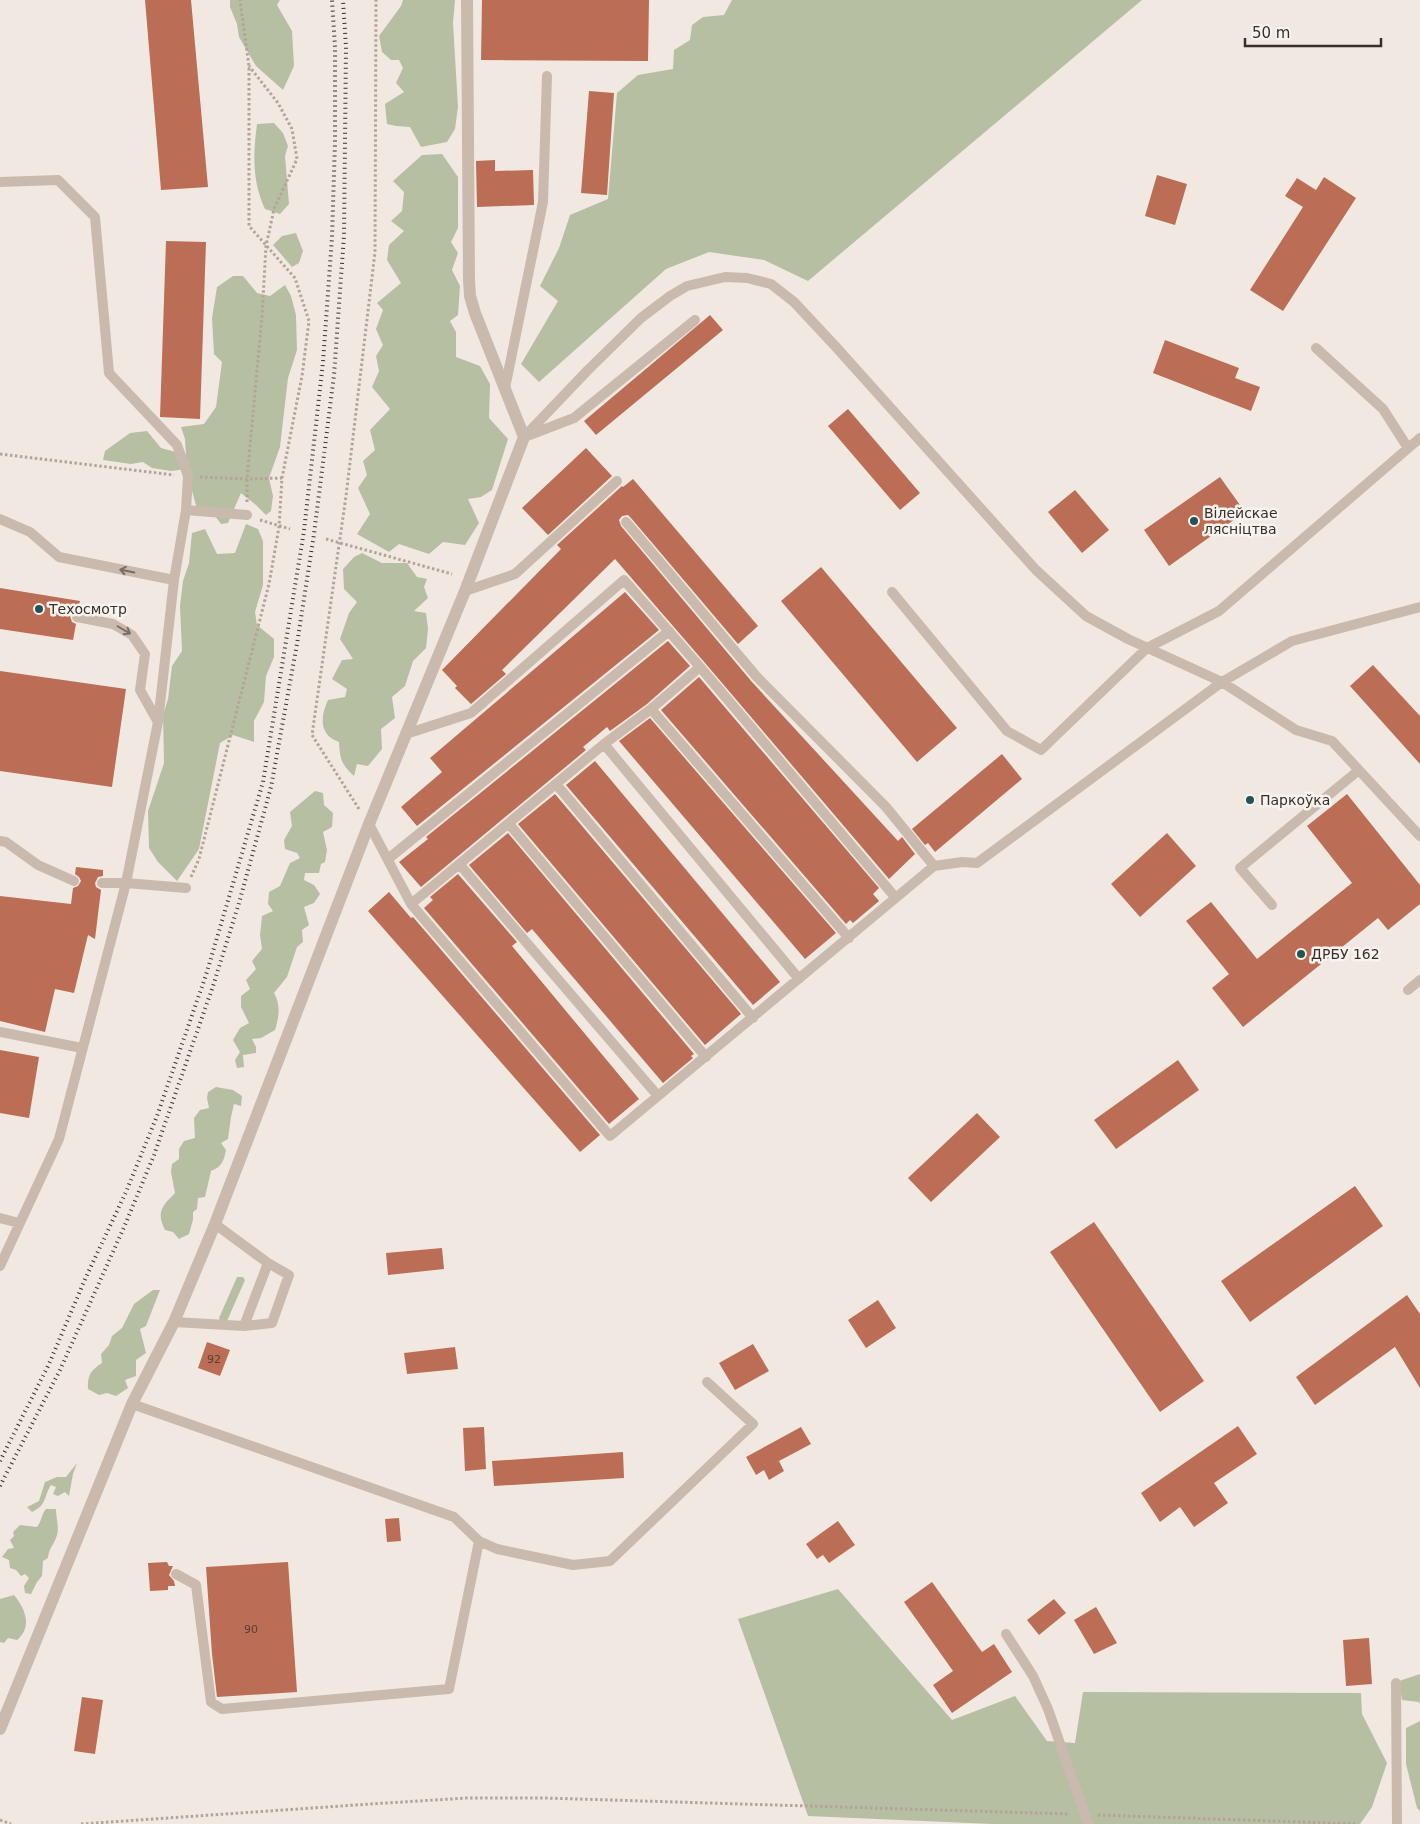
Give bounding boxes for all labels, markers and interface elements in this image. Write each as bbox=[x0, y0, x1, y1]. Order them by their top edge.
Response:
scale bar bbox=[1245, 15, 1381, 47]
text: 50 m bbox=[1252, 24, 1290, 42]
place label: Вілейскае лясніцтва bbox=[1204, 505, 1278, 537]
marker: Вілейскае лясніцтва bbox=[1188, 515, 1200, 527]
one-way arrow bbox=[119, 566, 135, 575]
place label: Техосмотр bbox=[48, 601, 127, 617]
marker: Техосмотр bbox=[33, 603, 45, 615]
one-way arrow bbox=[116, 626, 130, 636]
place label: Паркоўка bbox=[1260, 792, 1330, 808]
marker: Паркоўка bbox=[1244, 794, 1256, 806]
place label: ДРБУ 162 bbox=[1311, 946, 1380, 962]
marker: ДРБУ 162 bbox=[1295, 948, 1307, 960]
house number: 92 bbox=[207, 1353, 221, 1366]
house number: 90 bbox=[244, 1623, 258, 1636]

